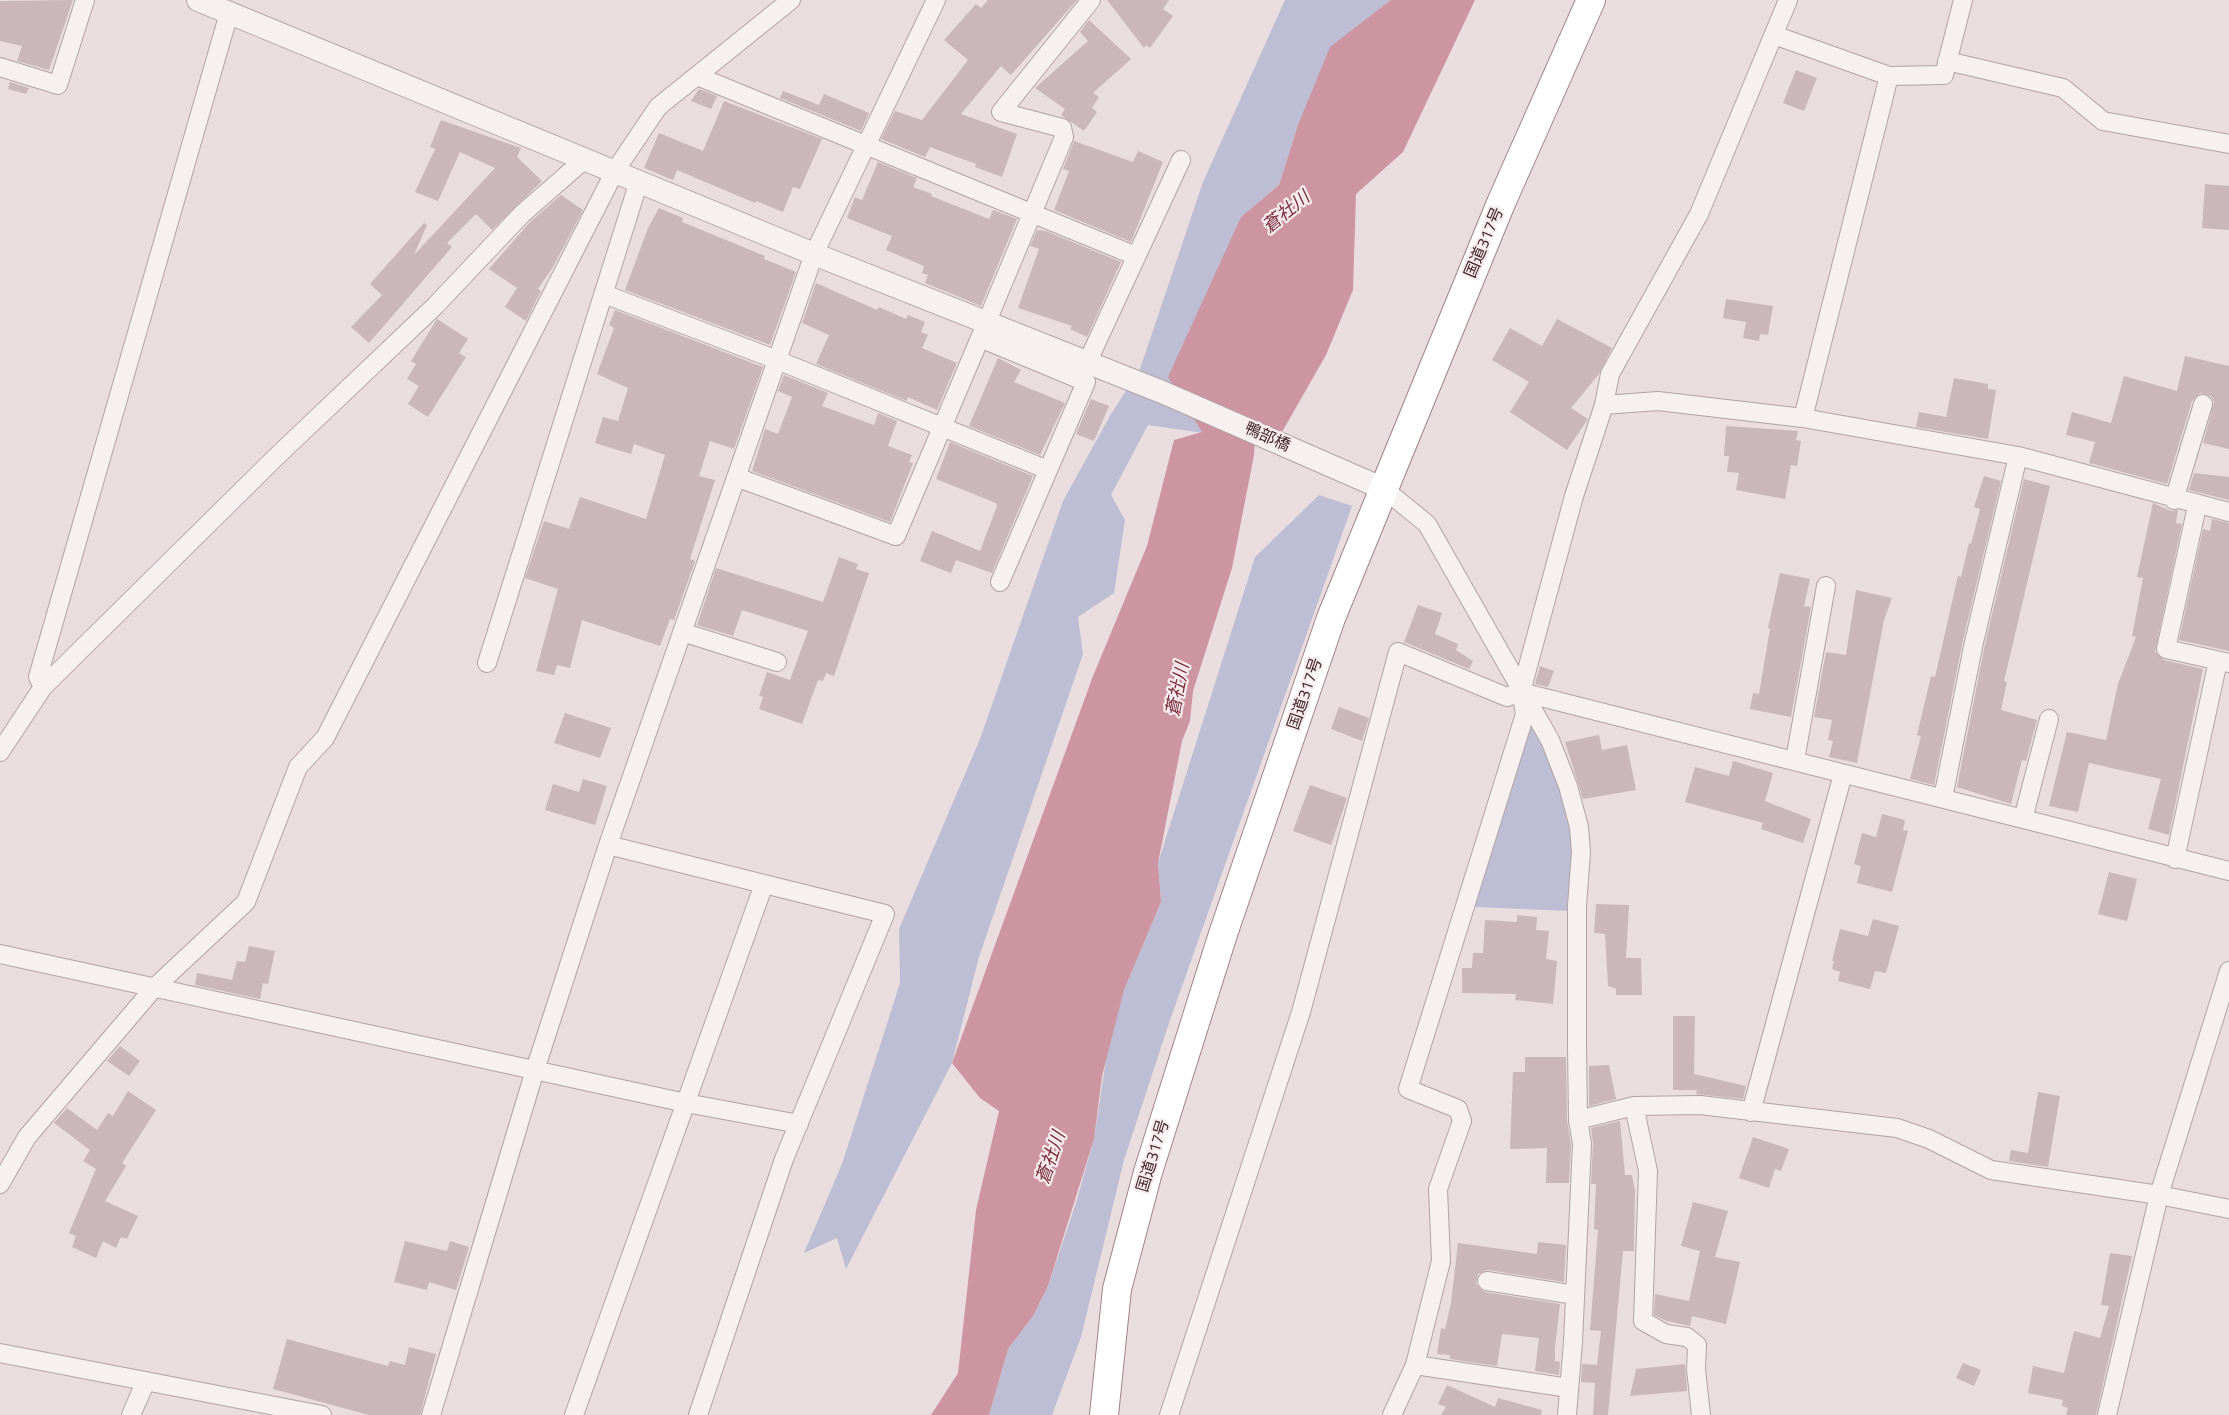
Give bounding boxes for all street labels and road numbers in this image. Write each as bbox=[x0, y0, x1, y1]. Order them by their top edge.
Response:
street label: 国道317号 bbox=[1462, 205, 1508, 281]
street label: 鴨部橋 bbox=[1241, 419, 1293, 457]
street label: 国道317号 bbox=[1285, 655, 1327, 733]
street label: 国道317号 bbox=[1134, 1117, 1174, 1195]

